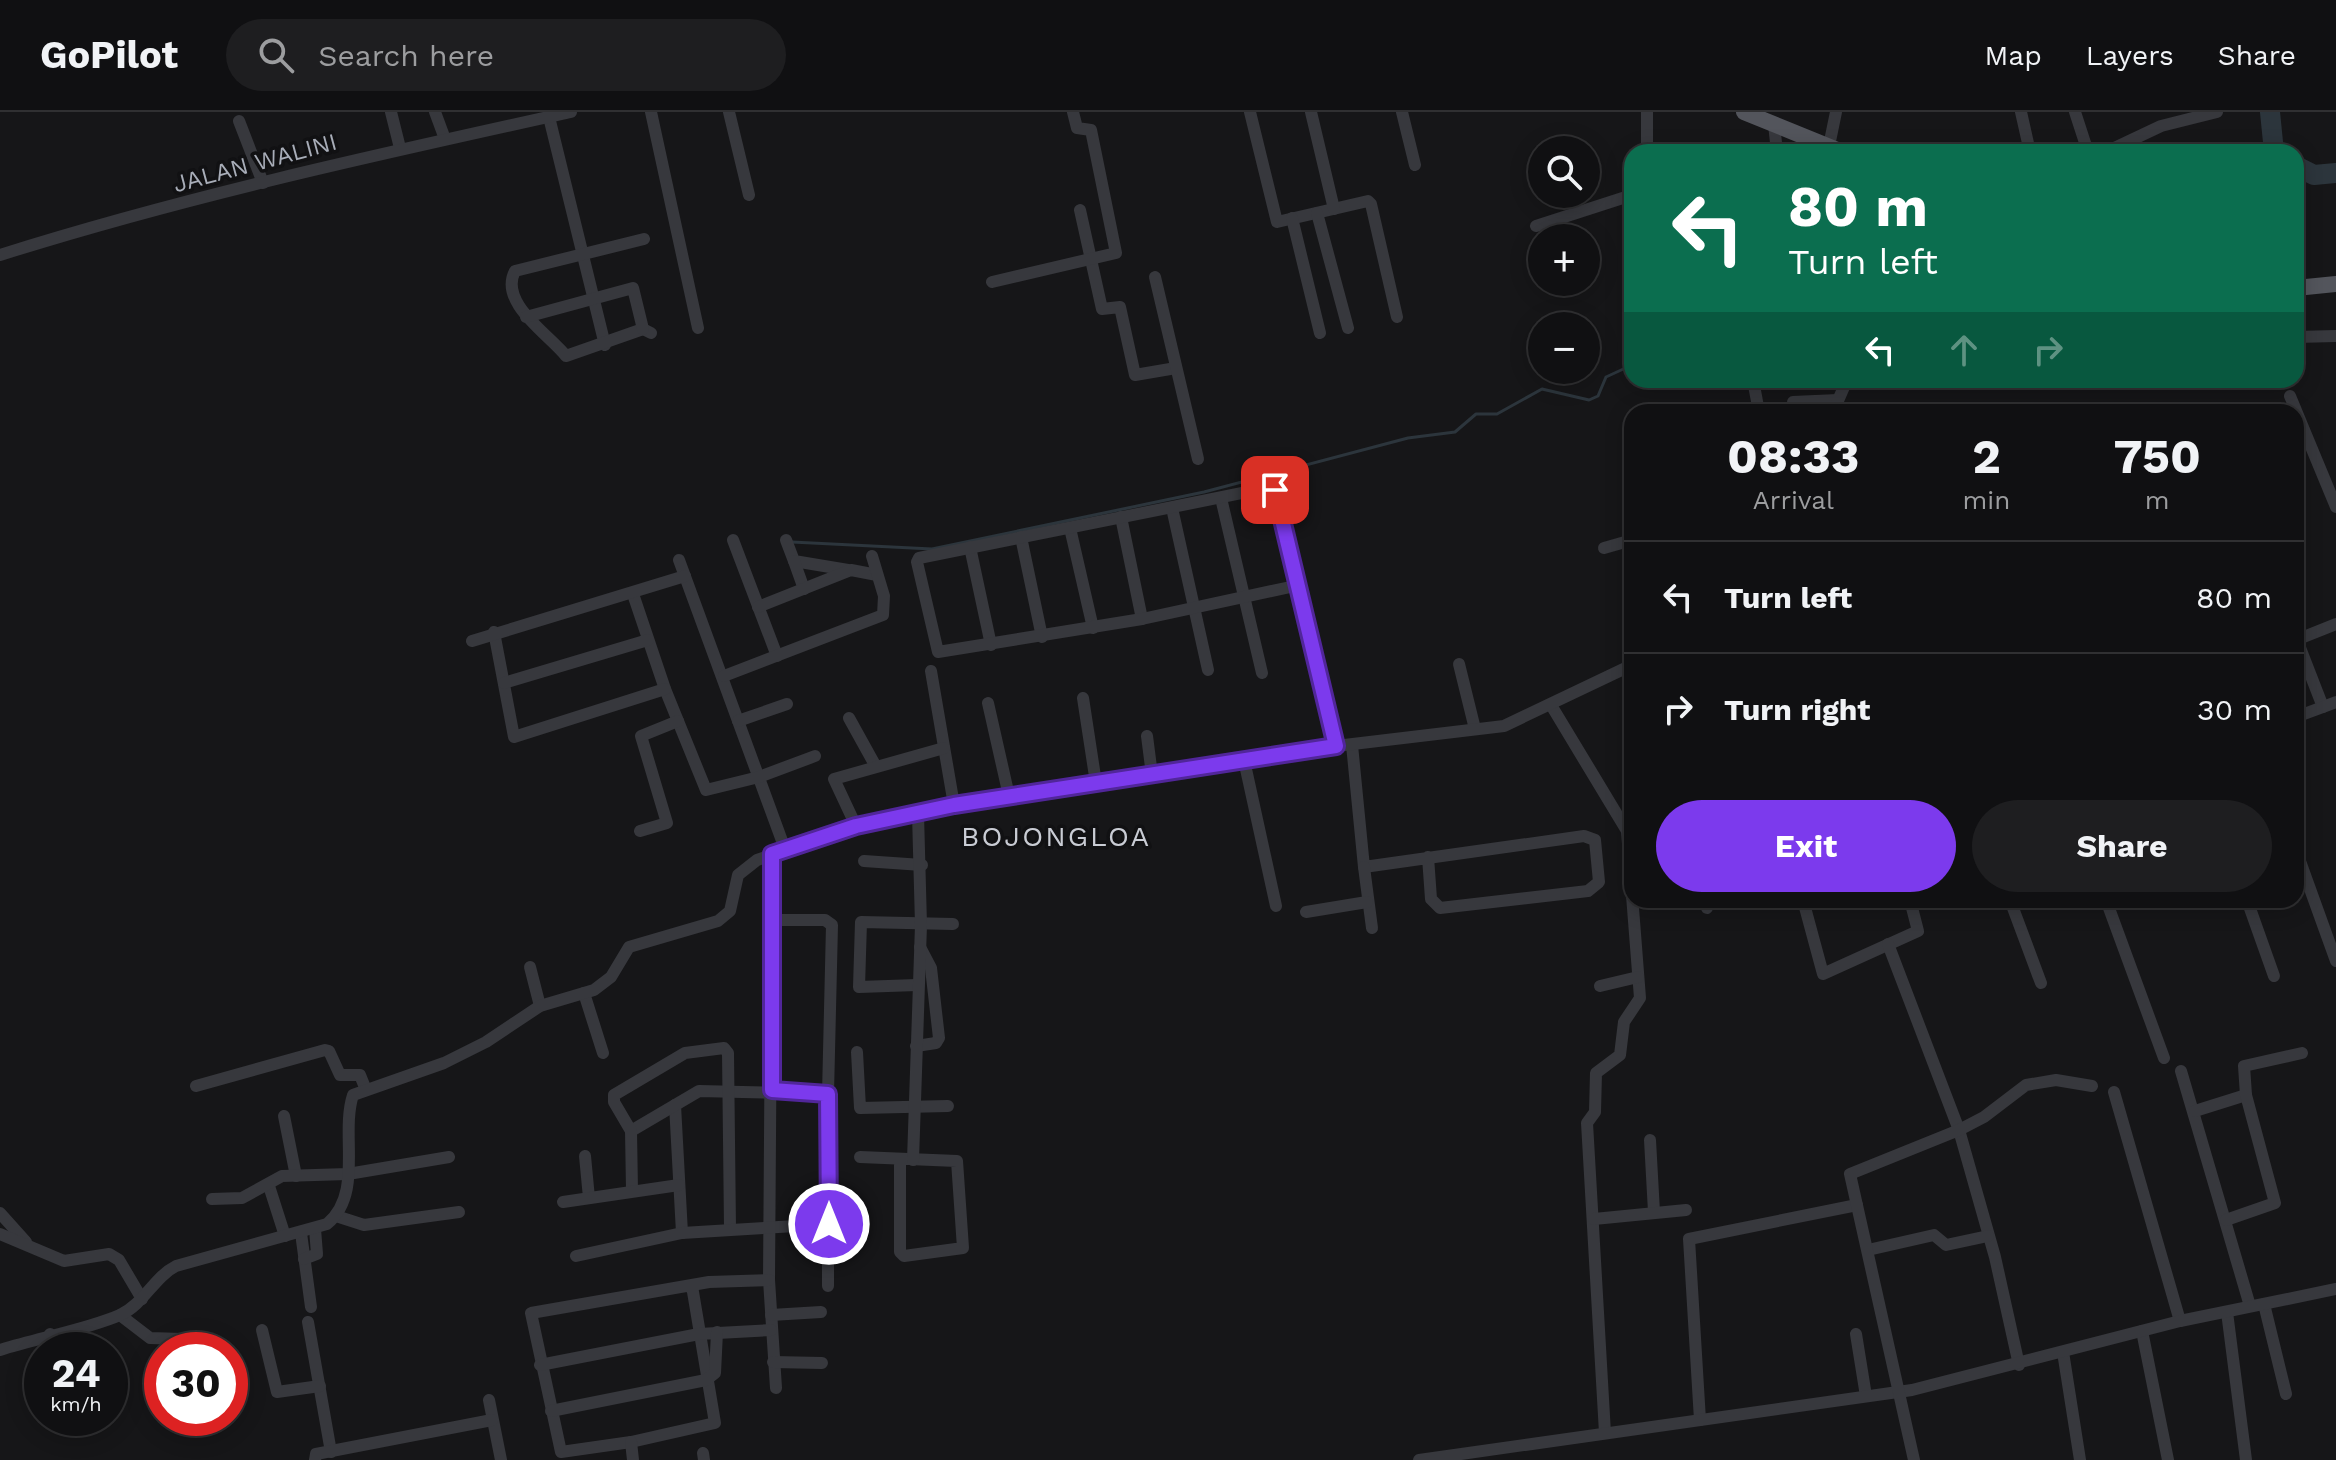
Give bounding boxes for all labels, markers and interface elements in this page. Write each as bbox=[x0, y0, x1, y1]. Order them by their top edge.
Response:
search box bbox=[226, 19, 786, 91]
text: GoPilot bbox=[40, 33, 178, 77]
icon: search bbox=[254, 33, 298, 77]
text: Search here bbox=[318, 38, 494, 73]
text: Map bbox=[1985, 39, 2042, 72]
text: Layers bbox=[2086, 39, 2174, 72]
text: Share bbox=[2218, 39, 2296, 72]
street label: JALAN WALINI bbox=[170, 128, 340, 198]
map controls bbox=[1528, 136, 1600, 384]
button: search bbox=[1528, 136, 1600, 208]
text: 80 m bbox=[1788, 174, 1928, 240]
icon: left bbox=[1656, 176, 1760, 280]
button: + bbox=[1528, 224, 1600, 296]
text: Turn left bbox=[1788, 241, 1938, 283]
button: − bbox=[1528, 312, 1600, 384]
icon: left bbox=[1858, 328, 1902, 372]
icon: ahead bbox=[1942, 328, 1986, 372]
icon: right bbox=[2026, 328, 2070, 372]
text: 08:33 bbox=[1727, 428, 1860, 485]
text: 2 bbox=[1972, 428, 2001, 485]
text: 750 bbox=[2113, 428, 2201, 485]
pin bbox=[1241, 456, 1309, 524]
icon: arrive bbox=[1253, 468, 1297, 512]
text: Arrival bbox=[1753, 485, 1834, 515]
text: min bbox=[1963, 485, 2010, 515]
text: m bbox=[2145, 485, 2170, 515]
icon: left bbox=[1656, 575, 1700, 619]
text: Turn left bbox=[1724, 580, 1852, 615]
text: 80 m bbox=[2196, 580, 2272, 615]
icon: right bbox=[1656, 687, 1700, 731]
text: Turn right bbox=[1724, 692, 1870, 727]
text: 30 m bbox=[2197, 692, 2272, 727]
button: Exit bbox=[1656, 800, 1956, 892]
button: Share bbox=[1972, 800, 2272, 892]
district label: BOJONGLOA bbox=[961, 820, 1151, 853]
position arrow bbox=[787, 1182, 871, 1266]
speed limit sign: 30 bbox=[144, 1332, 248, 1436]
text: 24 bbox=[51, 1350, 101, 1397]
text: km/h bbox=[50, 1392, 102, 1416]

